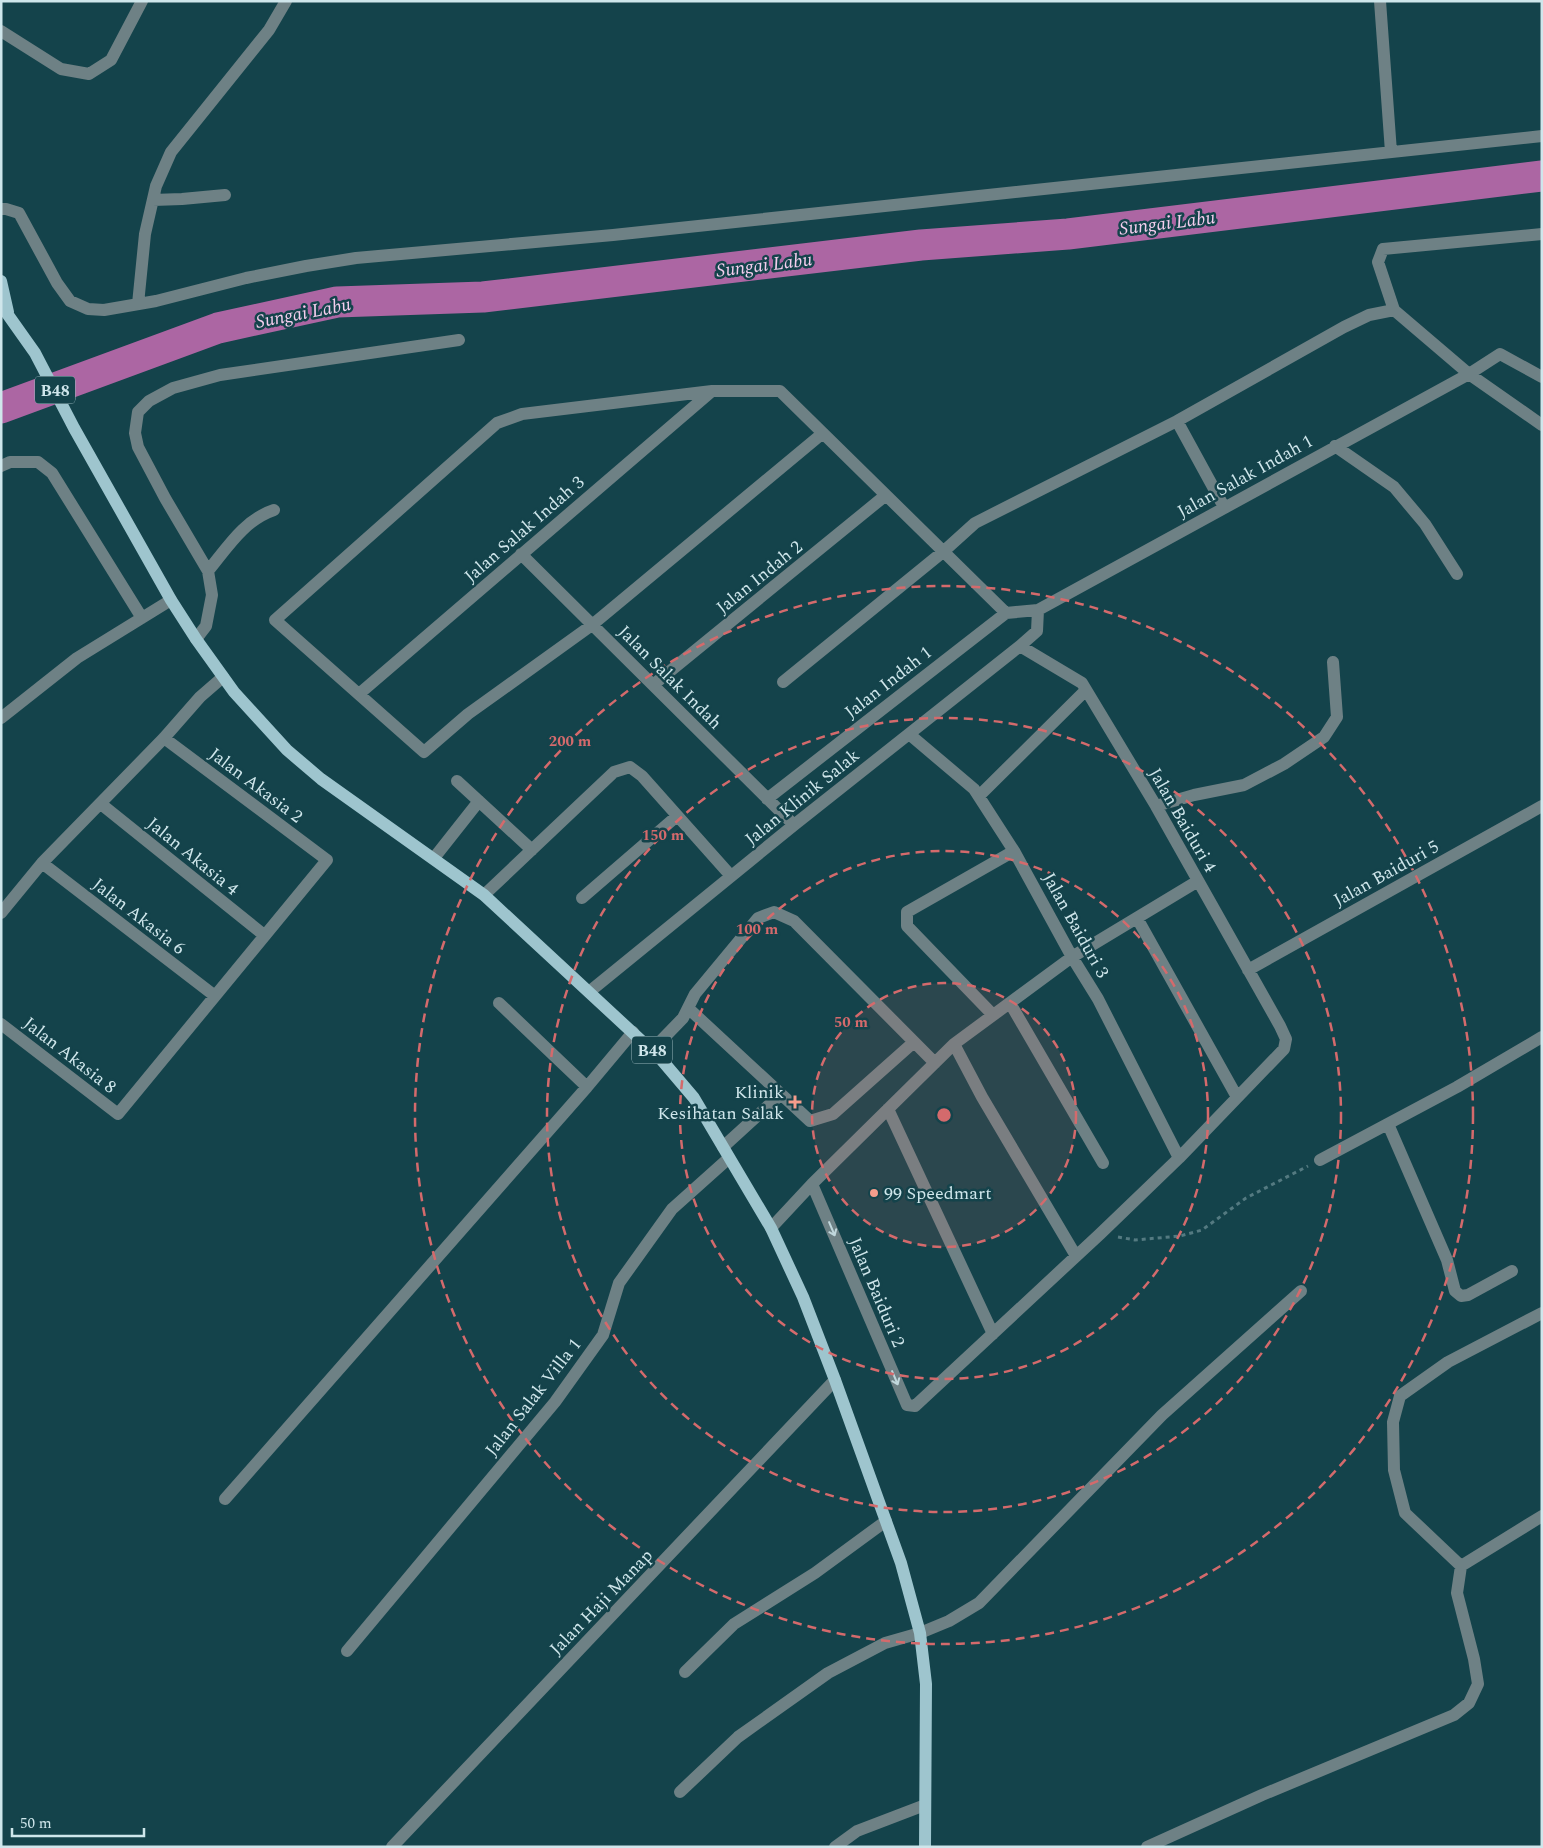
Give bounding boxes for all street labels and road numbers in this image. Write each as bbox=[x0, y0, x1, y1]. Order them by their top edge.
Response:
road number: B48 bbox=[35, 376, 75, 404]
street label: Jalan Salak Indah 1 bbox=[1172, 428, 1318, 525]
street label: Jalan Salak Indah 3 bbox=[458, 469, 590, 589]
street label: Jalan Indah 2 bbox=[710, 534, 808, 621]
street label: Jalan Salak Indah bbox=[611, 619, 728, 736]
street label: Jalan Indah 1 bbox=[839, 640, 938, 725]
street label: Jalan Akasia 2 bbox=[203, 741, 308, 830]
street label: Jalan Klinik Salak bbox=[739, 743, 866, 852]
street label: Jalan Baiduri 4 bbox=[1142, 763, 1224, 878]
street label: Jalan Akasia 4 bbox=[141, 811, 245, 902]
street label: Jalan Baiduri 5 bbox=[1329, 833, 1444, 914]
street label: Jalan Baiduri 3 bbox=[1035, 868, 1116, 983]
street label: Jalan Akasia 6 bbox=[86, 871, 191, 961]
street label: Jalan Akasia 8 bbox=[17, 1010, 122, 1100]
road number: B48 bbox=[632, 1036, 672, 1064]
street label: Jalan Baiduri 2 bbox=[841, 1233, 912, 1351]
street label: Jalan Salak Villa 1 bbox=[479, 1333, 588, 1462]
street label: Jalan Haji Manap bbox=[543, 1543, 659, 1662]

